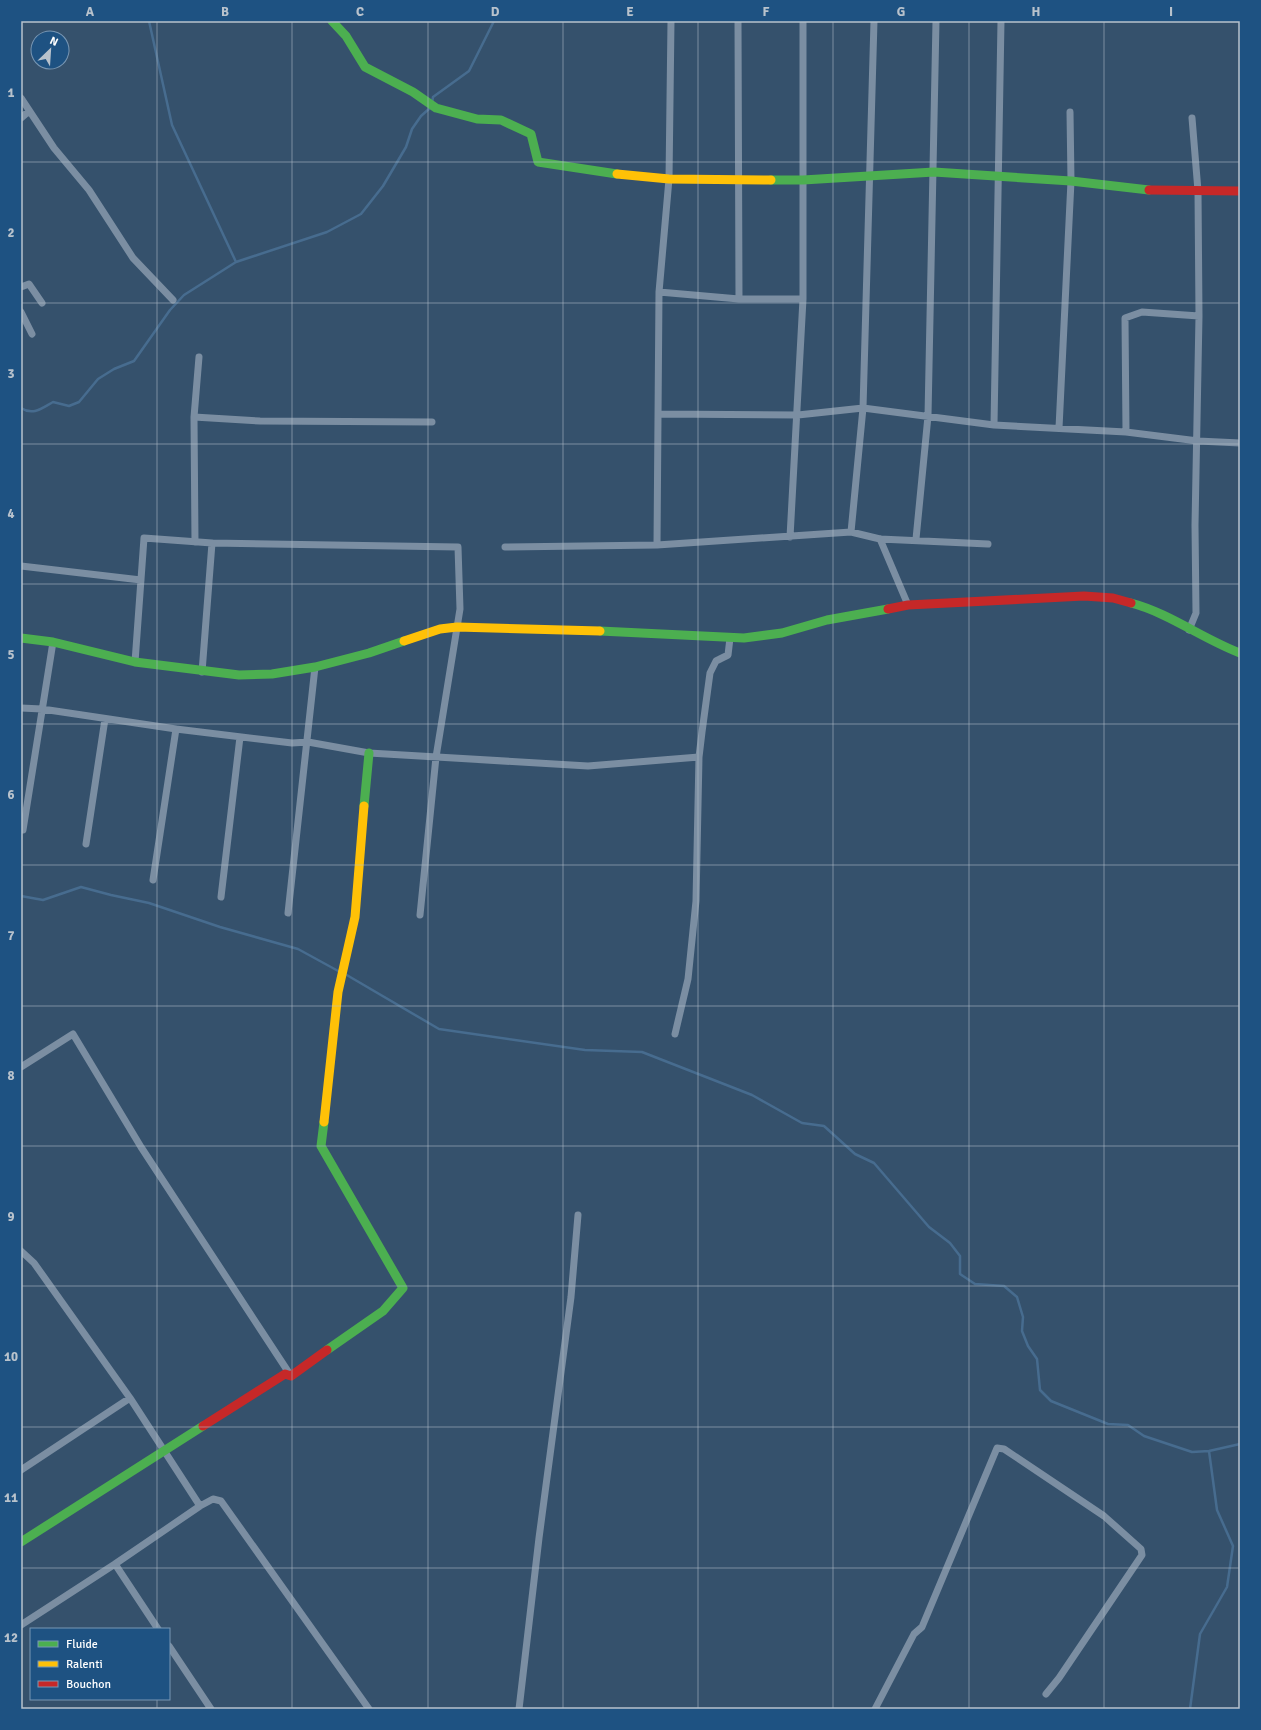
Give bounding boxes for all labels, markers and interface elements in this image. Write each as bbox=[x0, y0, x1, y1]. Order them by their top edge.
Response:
text: A bbox=[86, 4, 95, 20]
text: B bbox=[221, 4, 229, 20]
text: C bbox=[356, 4, 364, 20]
text: D bbox=[491, 4, 500, 20]
text: E bbox=[626, 4, 634, 20]
text: F bbox=[763, 4, 770, 20]
text: G bbox=[897, 4, 905, 20]
text: H bbox=[1032, 4, 1040, 20]
text: I bbox=[1169, 4, 1173, 20]
north arrow bbox=[30, 30, 70, 70]
text: N bbox=[48, 34, 60, 49]
text: 1 bbox=[7, 85, 15, 101]
text: 2 bbox=[7, 225, 15, 241]
text: 3 bbox=[7, 366, 15, 382]
text: 4 bbox=[7, 506, 15, 522]
text: 5 bbox=[7, 647, 15, 663]
text: 6 bbox=[7, 787, 15, 803]
text: 7 bbox=[7, 928, 15, 944]
text: 8 bbox=[7, 1068, 15, 1084]
text: 9 bbox=[7, 1209, 15, 1225]
text: 10 bbox=[4, 1349, 18, 1365]
text: 11 bbox=[4, 1490, 18, 1506]
legend bbox=[30, 1628, 170, 1700]
text: 12 bbox=[4, 1630, 18, 1646]
text: Fluide bbox=[66, 1637, 98, 1652]
text: Ralenti bbox=[66, 1657, 103, 1672]
text: Bouchon bbox=[66, 1677, 111, 1692]

